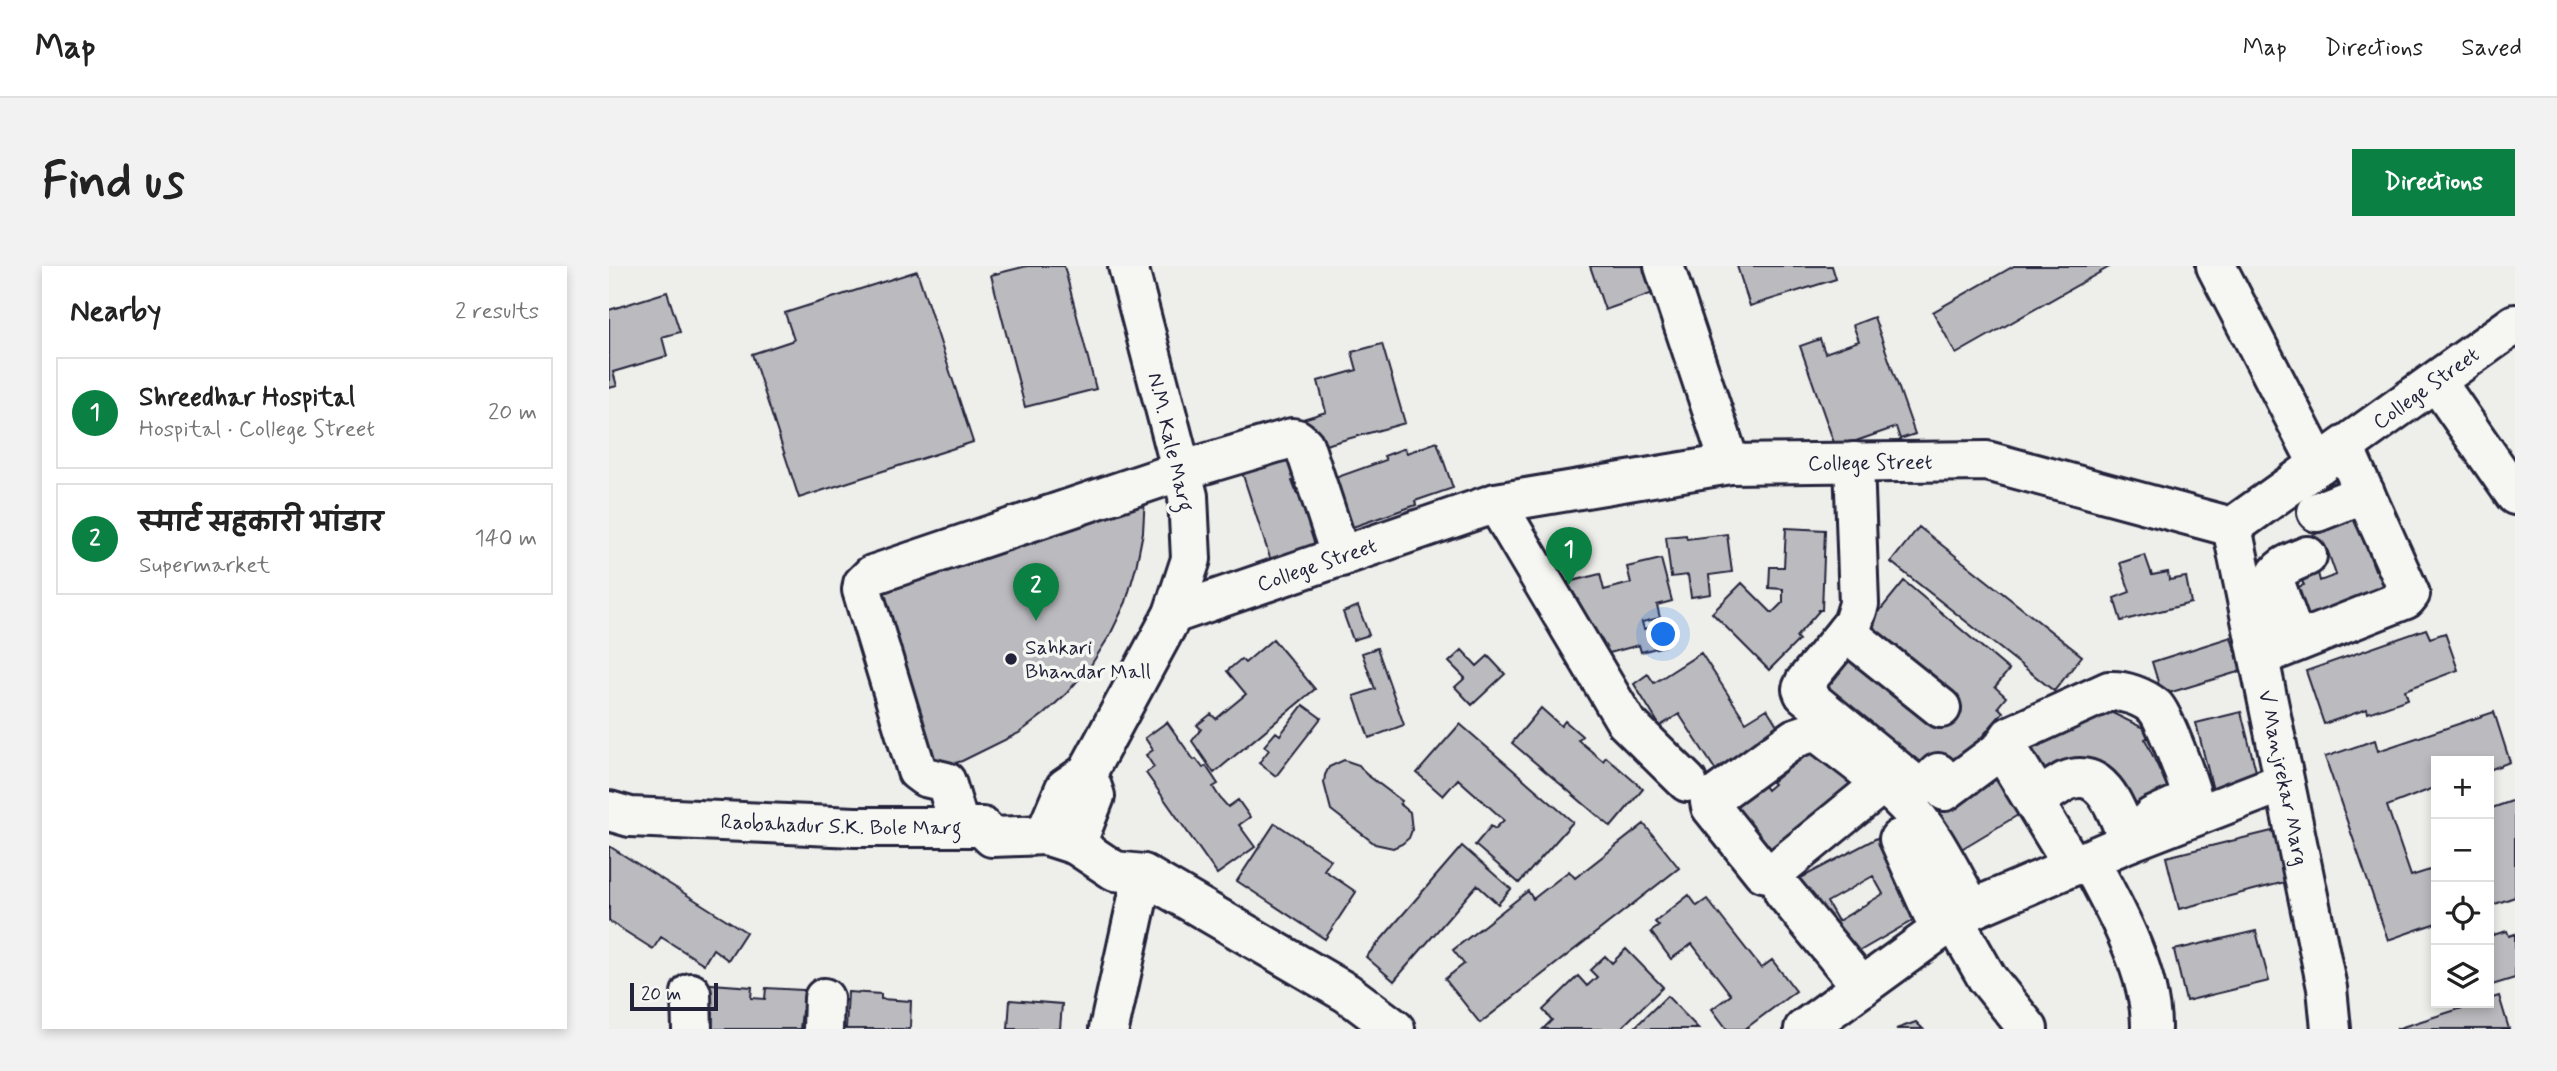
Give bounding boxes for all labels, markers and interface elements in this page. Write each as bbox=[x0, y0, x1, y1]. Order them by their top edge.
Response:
text: Map bbox=[35, 26, 95, 70]
text: Map bbox=[2243, 33, 2287, 64]
text: Directions bbox=[2325, 33, 2423, 64]
text: Saved bbox=[2461, 33, 2522, 64]
button: Directions bbox=[2352, 149, 2515, 216]
text: Find us bbox=[42, 150, 185, 215]
text: Nearby bbox=[70, 292, 161, 331]
text: 2 results bbox=[455, 297, 539, 327]
street label: College Street bbox=[2368, 341, 2485, 437]
street label: N.M. Kale Marg bbox=[1138, 370, 1200, 515]
text: Shreedhar Hospital bbox=[139, 381, 355, 415]
text: 1 bbox=[90, 398, 100, 428]
text: 20 m bbox=[488, 398, 537, 428]
text: Hospital · College Street bbox=[139, 415, 375, 445]
street label: College Street bbox=[1808, 449, 1933, 478]
text: स्मार्ट सहकारी भांडार bbox=[139, 507, 383, 541]
text: 2 bbox=[89, 524, 101, 554]
text: 140 m bbox=[474, 524, 537, 554]
pin: 1 bbox=[1546, 527, 1592, 585]
street label: College Street bbox=[1254, 532, 1381, 599]
text: Supermarket bbox=[139, 551, 270, 581]
pin: 2 bbox=[1013, 563, 1059, 621]
your location bbox=[1646, 617, 1680, 651]
place label: Sahkari Bhandar Mall bbox=[1025, 634, 1151, 686]
marker: Sahkari Bhandar Mall bbox=[1003, 651, 1019, 667]
street label: V Manjrekar Marg bbox=[2251, 688, 2314, 868]
map controls bbox=[2431, 756, 2494, 1008]
button: + bbox=[2431, 756, 2494, 819]
street label: Raobahadur S.K. Bole Marg bbox=[720, 808, 961, 844]
button: − bbox=[2431, 819, 2494, 882]
button: locate bbox=[2431, 882, 2494, 945]
button: layers bbox=[2431, 945, 2494, 1008]
scale bar bbox=[630, 980, 717, 1012]
text: 20 m bbox=[641, 982, 681, 1007]

